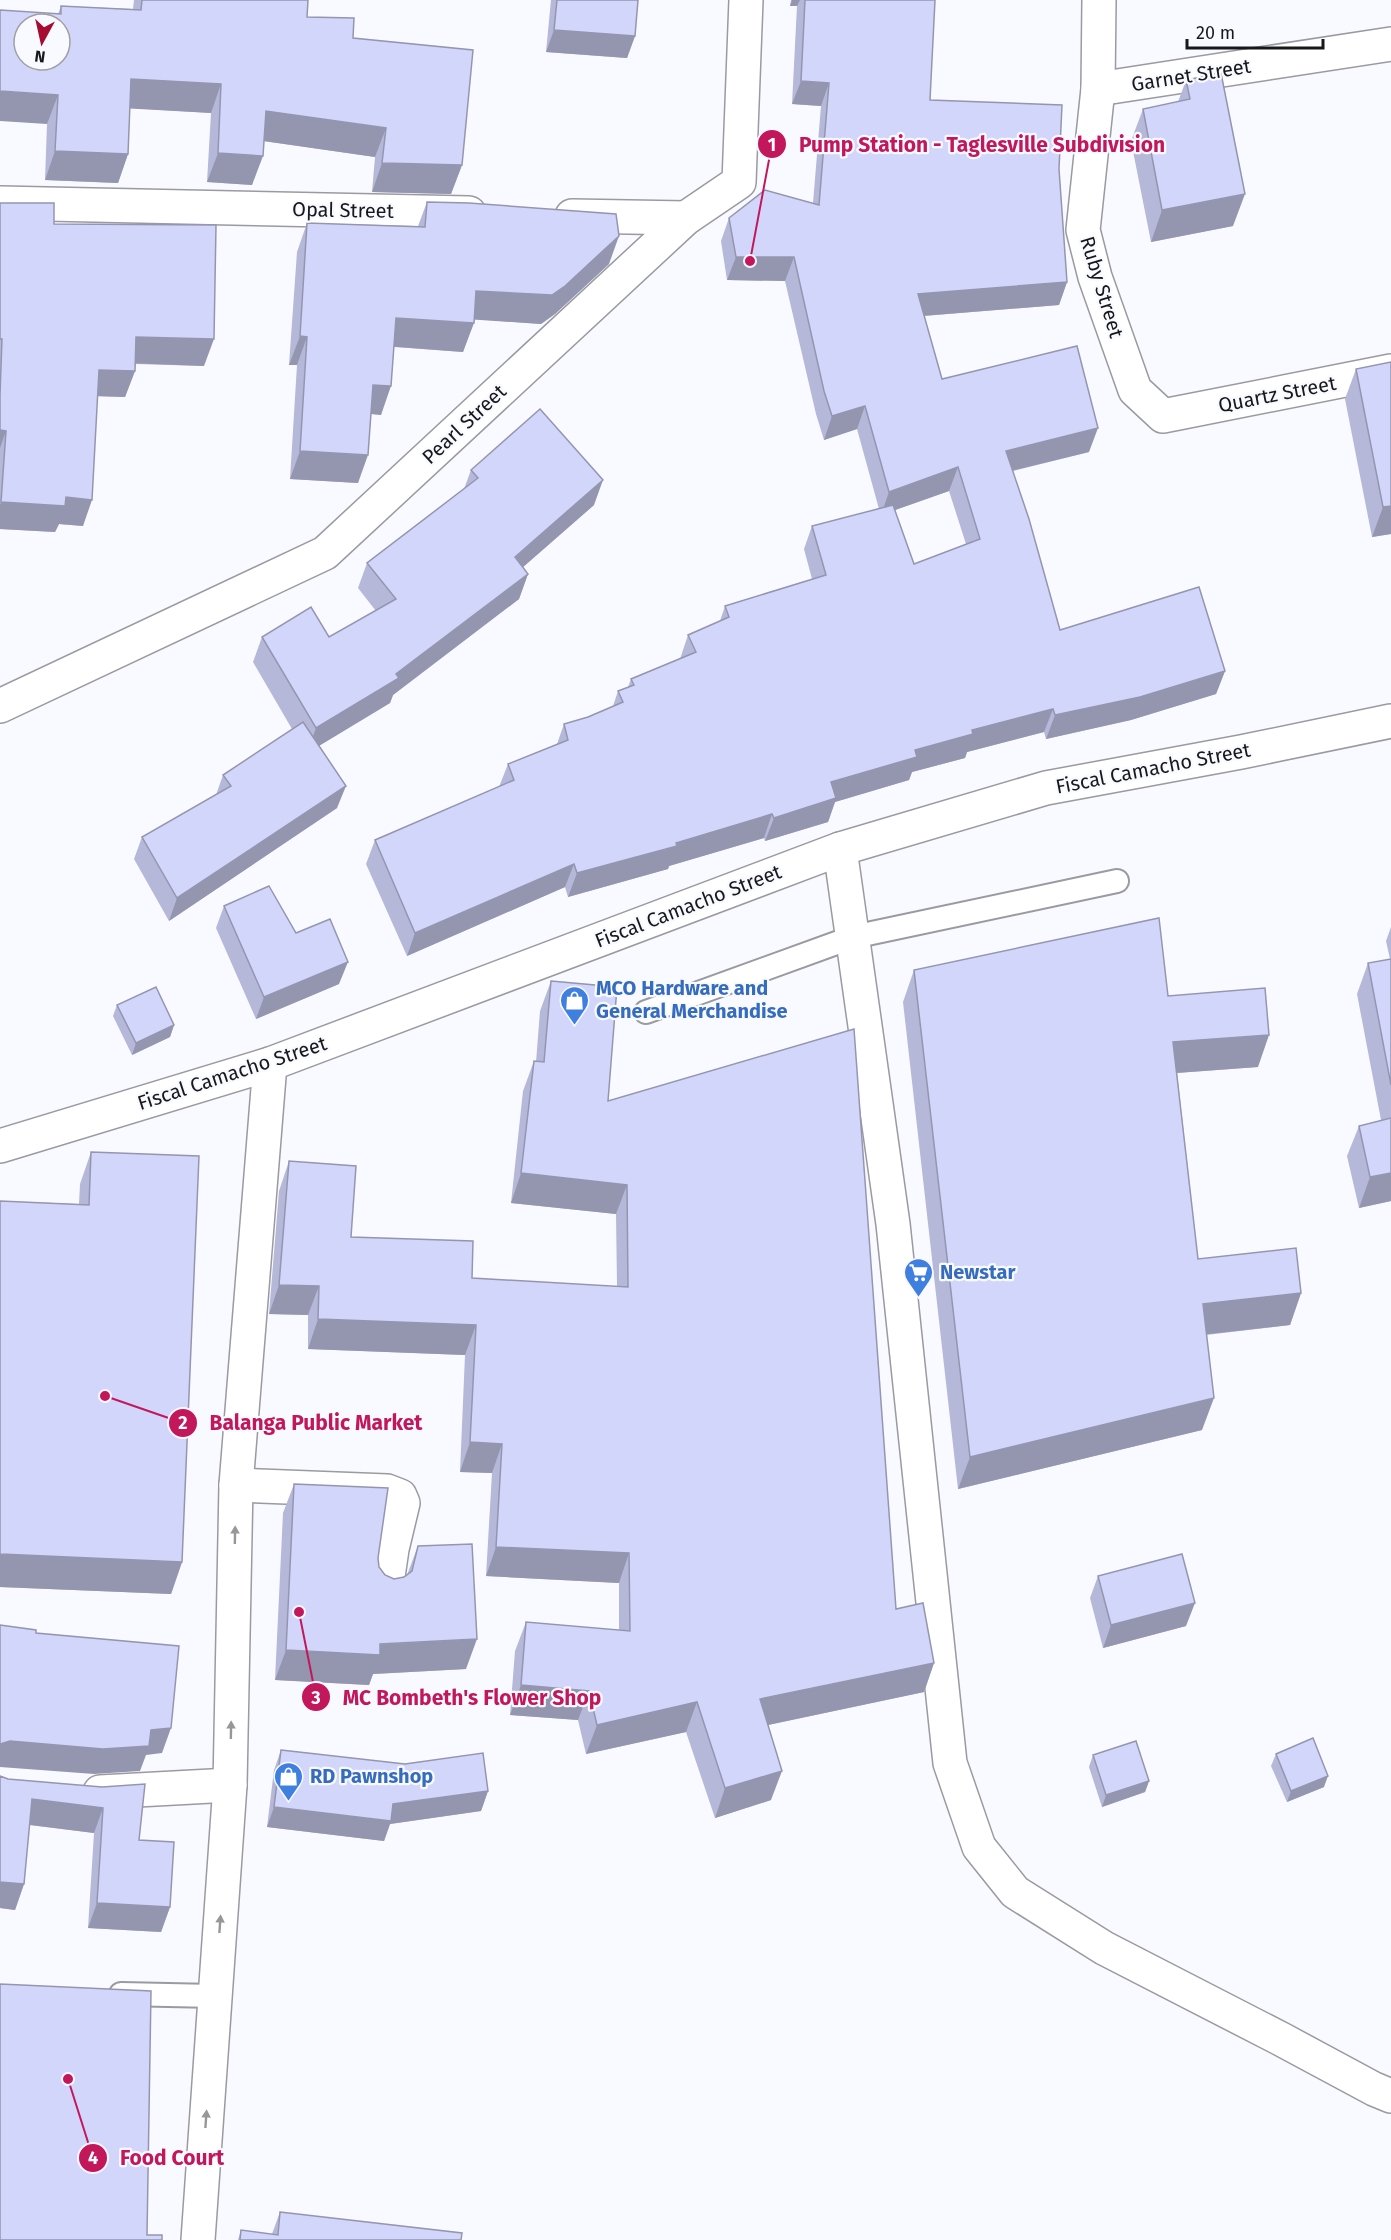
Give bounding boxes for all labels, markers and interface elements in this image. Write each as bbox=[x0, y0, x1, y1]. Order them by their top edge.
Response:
north arrow bbox=[12, 12, 72, 72]
scale bar bbox=[1187, 12, 1324, 50]
text: 20 m bbox=[1196, 22, 1235, 44]
text: N bbox=[33, 46, 47, 67]
street label: Garnet Street bbox=[1130, 54, 1253, 96]
callout: Pump Station - Taglesville Subdivision bbox=[757, 125, 1177, 164]
text: Pump Station - Taglesville Subdivision bbox=[799, 132, 1165, 158]
text: 1 bbox=[768, 134, 776, 156]
street label: Opal Street bbox=[292, 197, 395, 223]
street label: Ruby Street bbox=[1075, 233, 1129, 341]
street label: Quartz Street bbox=[1216, 371, 1339, 417]
street label: Pearl Street bbox=[417, 379, 511, 469]
street label: Fiscal Camacho Street bbox=[1054, 737, 1253, 799]
street label: Fiscal Camacho Street bbox=[591, 859, 785, 953]
place label: MCO Hardware and General Merchandise bbox=[596, 976, 787, 1023]
shop icon: MCO Hardware and General Merchandise bbox=[559, 984, 591, 1026]
street label: Fiscal Camacho Street bbox=[134, 1031, 330, 1115]
supermarket icon: Newstar bbox=[903, 1256, 935, 1298]
place label: Newstar bbox=[940, 1260, 1016, 1284]
callout: Balanga Public Market bbox=[168, 1404, 435, 1443]
text: Balanga Public Market bbox=[210, 1410, 423, 1436]
text: 2 bbox=[178, 1412, 188, 1434]
one-way arrow bbox=[230, 1525, 240, 1544]
callout: MC Bombeth's Flower Shop bbox=[301, 1678, 613, 1717]
text: MC Bombeth's Flower Shop bbox=[343, 1685, 601, 1711]
text: 3 bbox=[310, 1687, 321, 1709]
one-way arrow bbox=[226, 1720, 236, 1739]
shop icon: RD Pawnshop bbox=[273, 1760, 305, 1802]
place label: RD Pawnshop bbox=[310, 1764, 433, 1788]
one-way arrow bbox=[215, 1915, 225, 1934]
one-way arrow bbox=[202, 2109, 211, 2128]
callout: Food Court bbox=[78, 2139, 236, 2178]
text: Food Court bbox=[120, 2145, 225, 2171]
text: 4 bbox=[88, 2147, 98, 2169]

